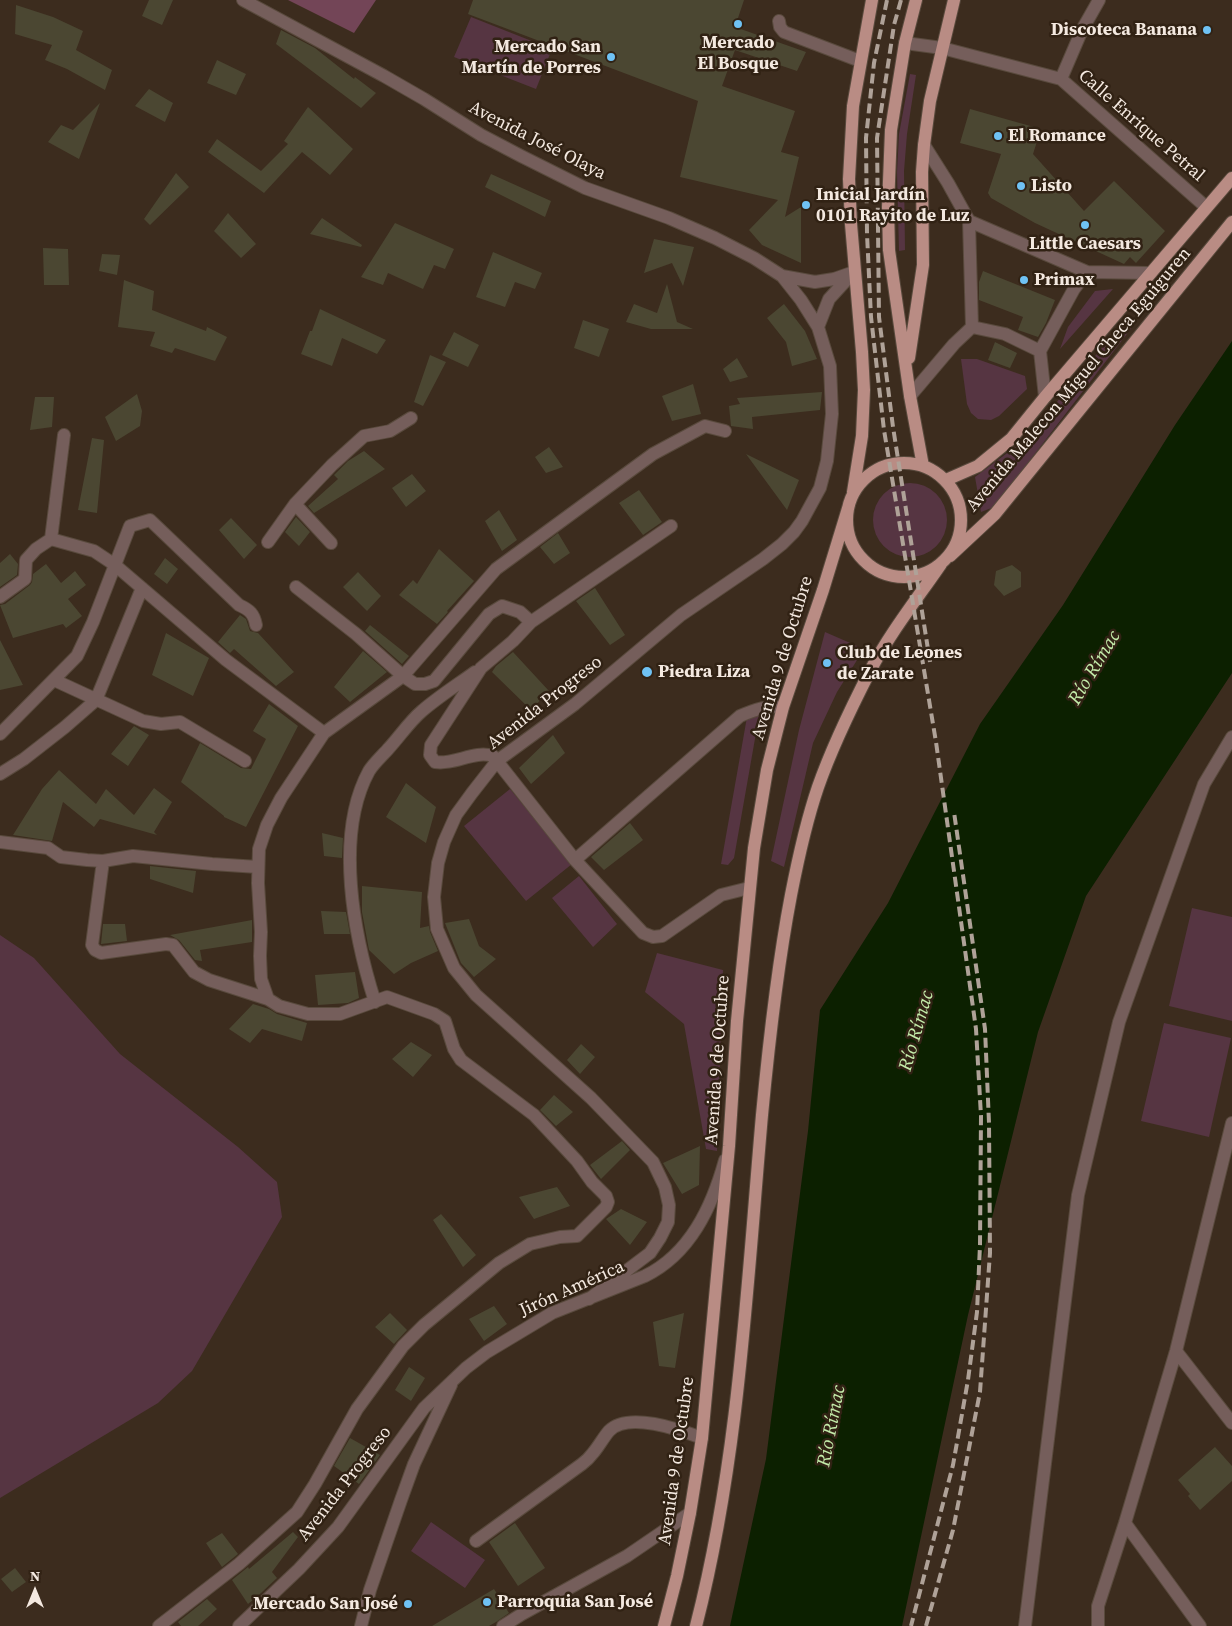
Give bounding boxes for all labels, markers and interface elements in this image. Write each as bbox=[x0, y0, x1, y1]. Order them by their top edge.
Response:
marker: Mercado El Bosque bbox=[732, 18, 744, 30]
place label: Discoteca Banana bbox=[1051, 19, 1197, 41]
marker: Discoteca Banana bbox=[1201, 24, 1213, 36]
place label: Mercado El Bosque bbox=[697, 32, 779, 74]
place label: Mercado San Martín de Porres bbox=[461, 36, 601, 78]
marker: Mercado San Martín de Porres bbox=[605, 51, 617, 63]
street label: Calle Enrique Petral bbox=[1073, 65, 1209, 187]
street label: Avenida José Olaya bbox=[465, 97, 609, 185]
place label: El Romance bbox=[1008, 125, 1106, 147]
marker: El Romance bbox=[992, 130, 1004, 142]
place label: Listo bbox=[1031, 175, 1072, 197]
marker: Listo bbox=[1015, 180, 1027, 192]
place label: Inicial Jardín 0101 Rayito de Luz bbox=[816, 184, 969, 226]
marker: Inicial Jardín 0101 Rayito de Luz bbox=[800, 199, 812, 211]
marker: Little Caesars bbox=[1079, 219, 1091, 231]
place label: Little Caesars bbox=[1029, 233, 1141, 255]
street label: Avenida Malecon Miguel Checa Eguiguren bbox=[962, 243, 1196, 517]
place label: Primax bbox=[1034, 269, 1095, 291]
marker: Primax bbox=[1018, 274, 1030, 286]
street label: Avenida 9 de Octubre bbox=[748, 574, 818, 742]
water label: Río Rímac bbox=[1064, 627, 1126, 709]
place label: Club de Leones de Zarate bbox=[837, 642, 962, 684]
street label: Avenida Progreso bbox=[483, 651, 607, 755]
marker: Club de Leones de Zarate bbox=[821, 657, 833, 669]
place label: Piedra Liza bbox=[658, 661, 750, 683]
marker: Piedra Liza bbox=[640, 665, 654, 679]
street label: Avenida 9 de Octubre bbox=[701, 974, 735, 1146]
water label: Río Rímac bbox=[895, 988, 939, 1074]
street label: Jirón América bbox=[516, 1256, 628, 1322]
street label: Avenida 9 de Octubre bbox=[654, 1375, 700, 1547]
water label: Río Rímac bbox=[813, 1383, 851, 1469]
street label: Avenida Progreso bbox=[293, 1422, 397, 1546]
north arrow bbox=[10, 1566, 60, 1616]
text: N bbox=[30, 1566, 40, 1586]
place label: Parroquia San José bbox=[497, 1591, 653, 1613]
place label: Mercado San José bbox=[253, 1593, 398, 1615]
marker: Parroquia San José bbox=[481, 1596, 493, 1608]
marker: Mercado San José bbox=[402, 1598, 414, 1610]

